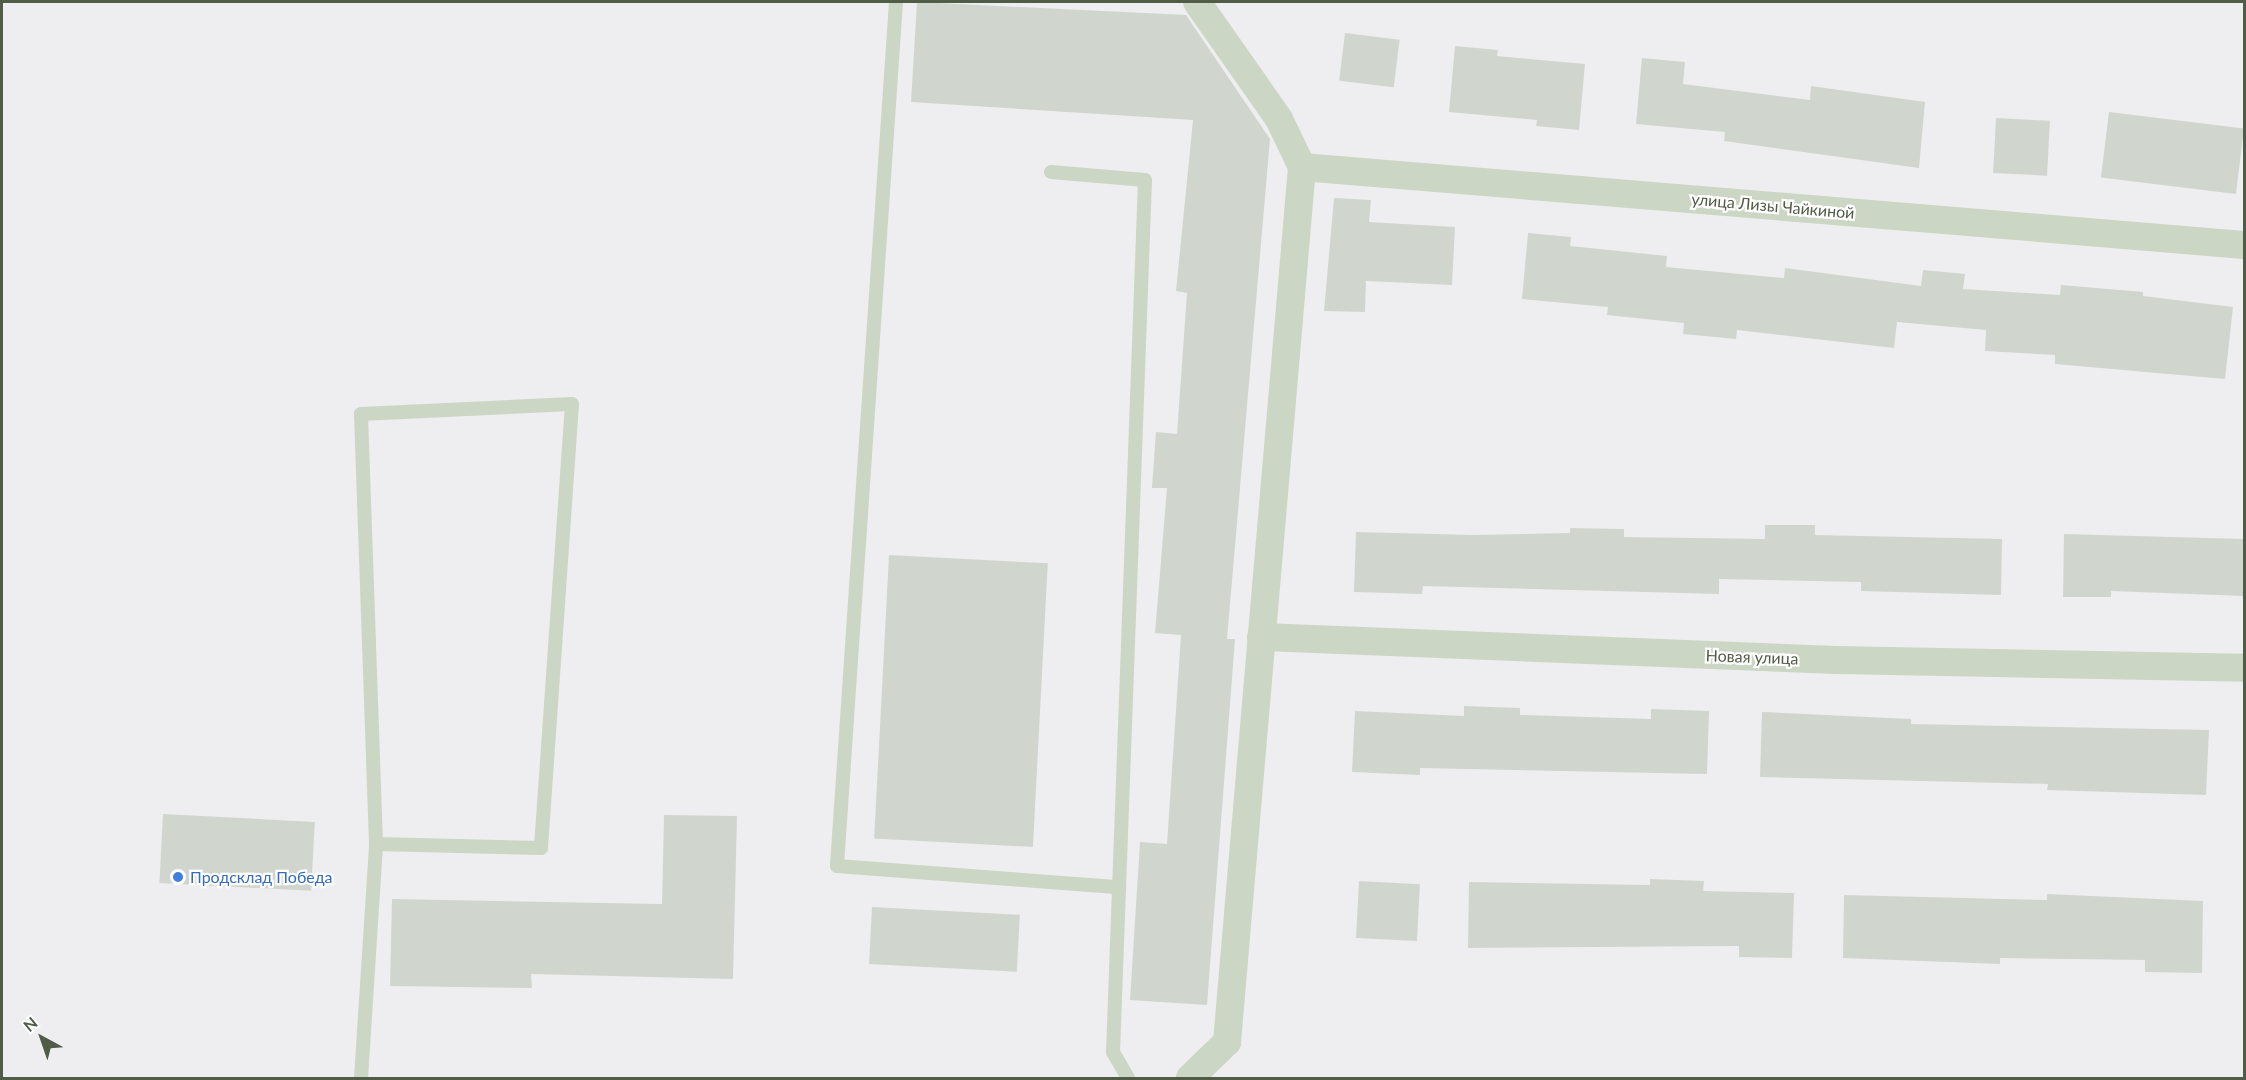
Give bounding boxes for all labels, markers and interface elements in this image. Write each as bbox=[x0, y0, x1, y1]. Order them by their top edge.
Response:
street label: улица Лизы Чайкиной bbox=[1691, 189, 1855, 223]
street label: Новая улица bbox=[1705, 646, 1799, 668]
place label: Продсклад Победа bbox=[190, 867, 333, 887]
marker: Продсклад Победа bbox=[171, 870, 185, 884]
north arrow bbox=[12, 1008, 72, 1068]
text: N bbox=[19, 1013, 41, 1035]

